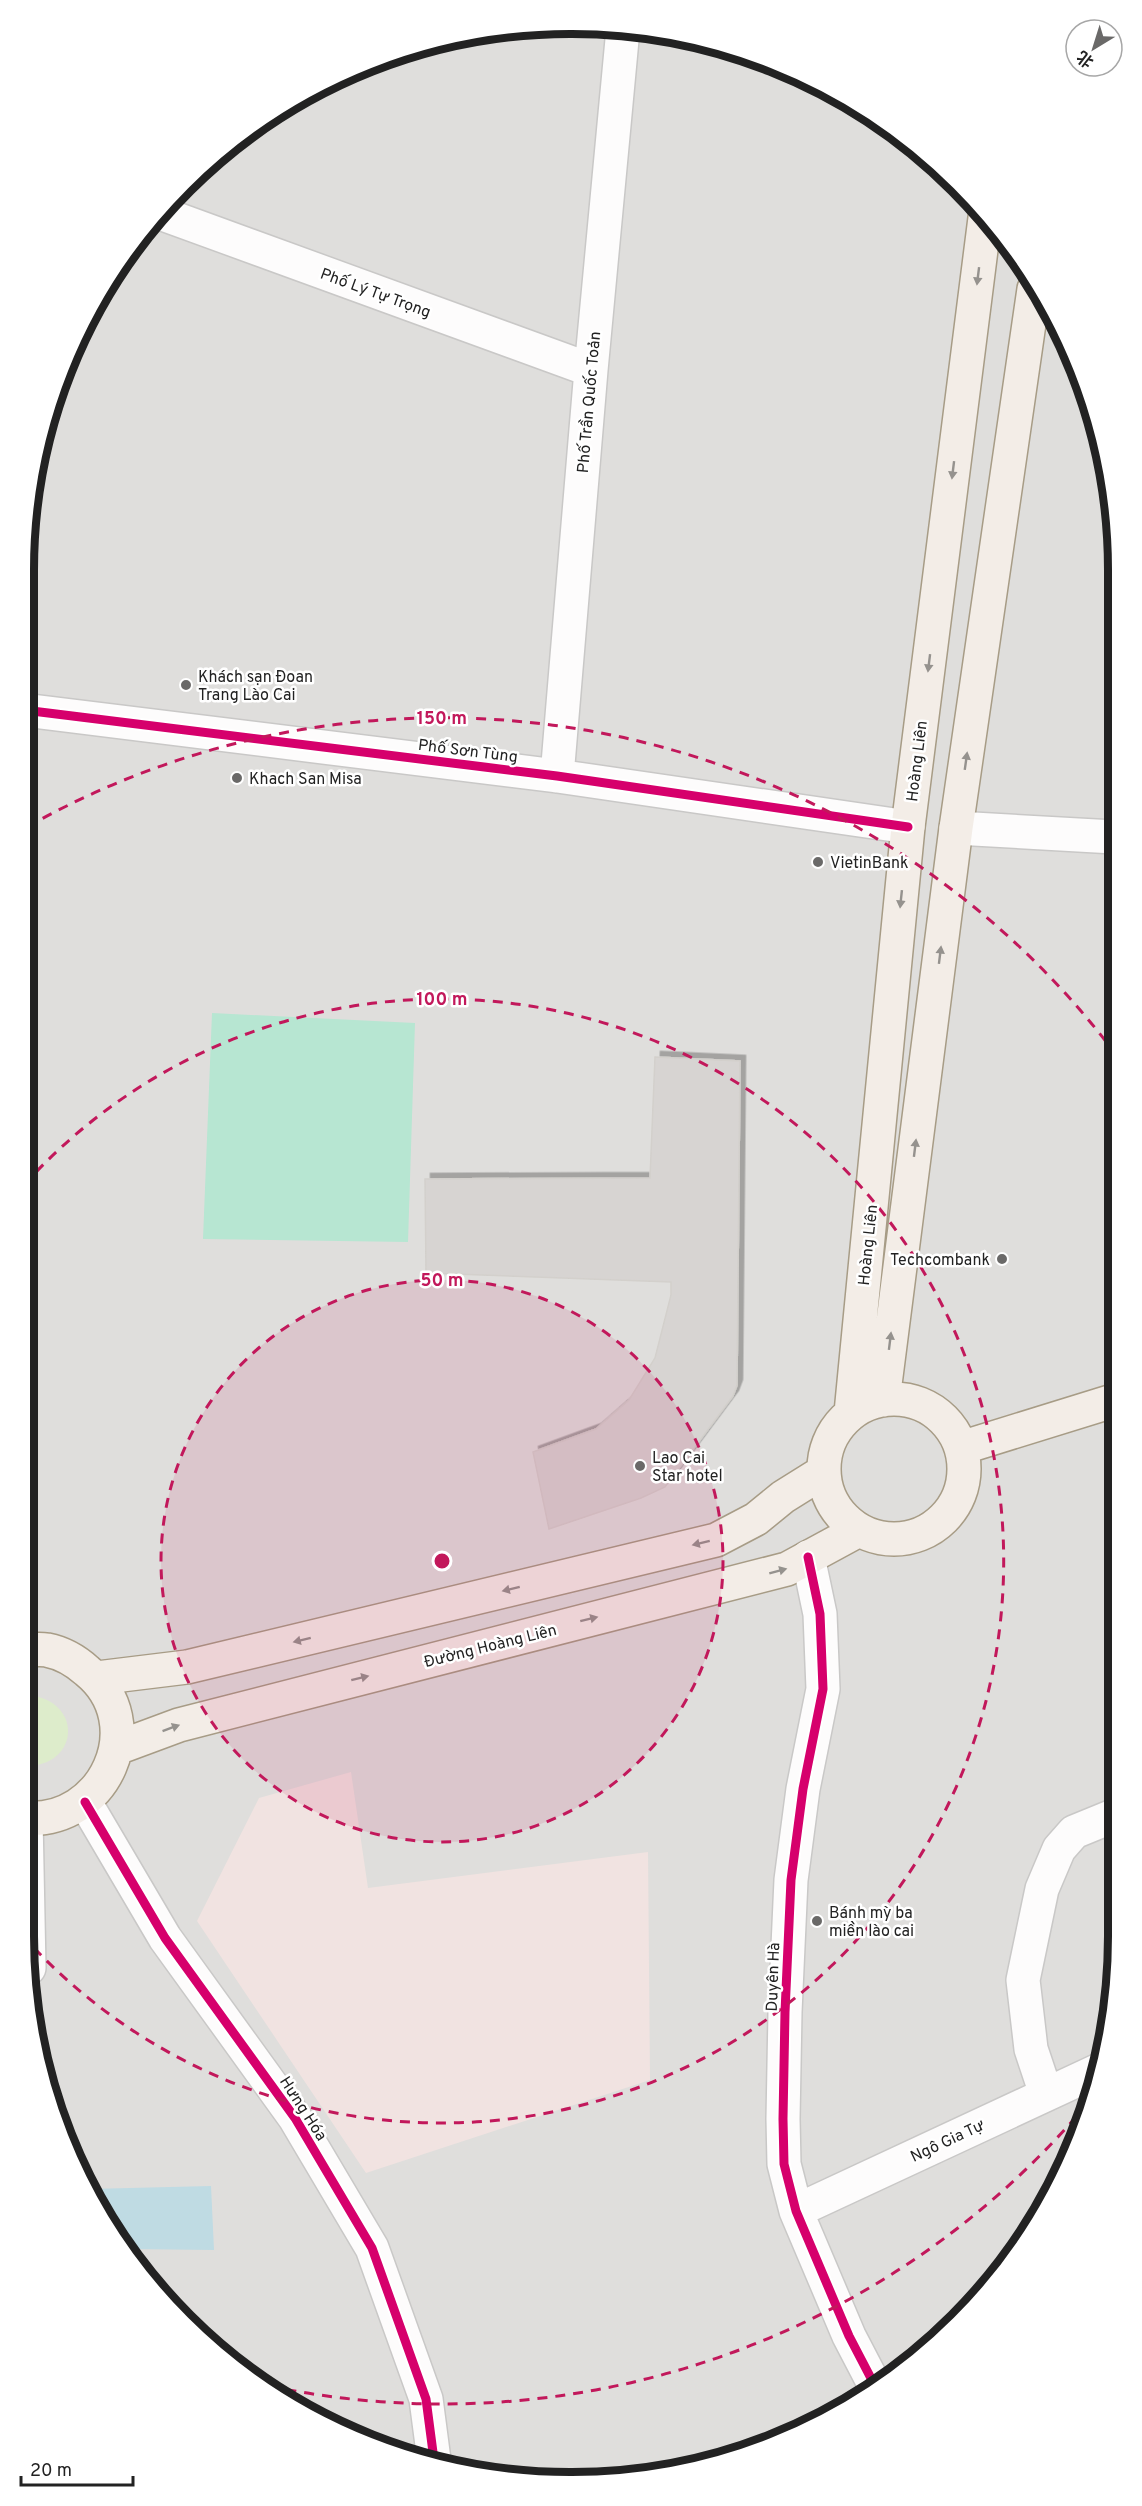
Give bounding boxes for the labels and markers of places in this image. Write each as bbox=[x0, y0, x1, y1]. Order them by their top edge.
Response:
place label: Khách sạn Đoan Trang Lào Cai bbox=[198, 668, 313, 706]
marker: Khách sạn Đoan Trang Lào Cai bbox=[179, 678, 193, 692]
place label: Khach San Misa bbox=[249, 770, 362, 790]
marker: Khach San Misa bbox=[230, 771, 244, 785]
place label: VietinBank bbox=[830, 854, 909, 874]
marker: VietinBank bbox=[811, 855, 825, 869]
place label: Techcombank bbox=[890, 1251, 990, 1271]
marker: Techcombank bbox=[995, 1252, 1009, 1266]
place label: Lao Cai Star hotel bbox=[652, 1449, 723, 1487]
marker: Lao Cai Star hotel bbox=[633, 1459, 647, 1473]
centre of rings bbox=[432, 1551, 452, 1571]
place label: Bánh mỳ ba miền lào cai bbox=[829, 1904, 914, 1942]
marker: Bánh mỳ ba miền lào cai bbox=[810, 1914, 824, 1928]

